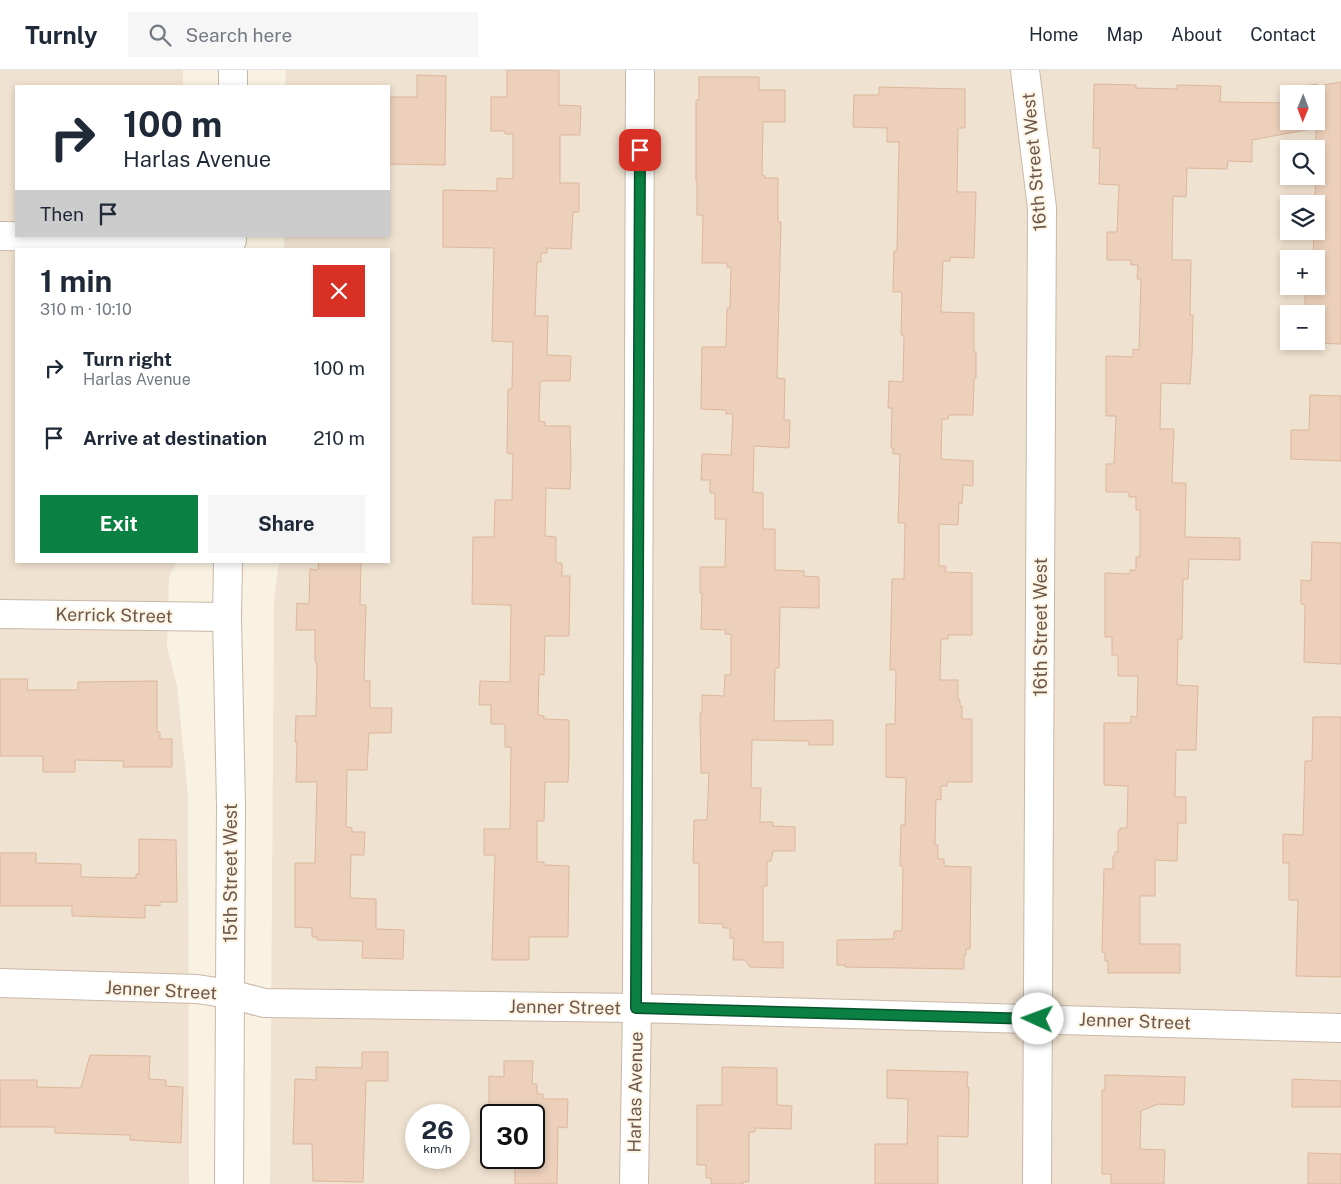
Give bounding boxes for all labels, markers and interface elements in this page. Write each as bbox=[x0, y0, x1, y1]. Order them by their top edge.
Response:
search box bbox=[128, 12, 478, 57]
text: Turnly bbox=[25, 21, 98, 49]
icon: search bbox=[146, 21, 174, 49]
text: Search here bbox=[186, 24, 292, 46]
text: Home bbox=[1029, 24, 1079, 45]
text: Map bbox=[1107, 24, 1143, 45]
text: About bbox=[1171, 24, 1222, 45]
text: Contact bbox=[1250, 24, 1316, 45]
north arrow bbox=[1280, 85, 1325, 130]
map controls bbox=[1280, 85, 1325, 350]
street label: 16th Street West bbox=[1017, 92, 1051, 232]
text: 100 m bbox=[123, 104, 222, 145]
icon: right bbox=[40, 105, 105, 170]
pin bbox=[619, 129, 661, 171]
icon: arrive bbox=[626, 136, 654, 164]
button: search bbox=[1280, 140, 1325, 185]
text: Harlas Avenue bbox=[123, 146, 271, 172]
button: layers bbox=[1280, 195, 1325, 240]
icon: arrive bbox=[94, 200, 122, 228]
text: Then bbox=[40, 203, 84, 225]
button: + bbox=[1280, 250, 1325, 295]
text: 1 min bbox=[40, 263, 112, 299]
button: close bbox=[313, 265, 365, 317]
text: 310 m · 10:10 bbox=[40, 300, 132, 319]
button: − bbox=[1280, 305, 1325, 350]
text: Turn right bbox=[83, 348, 172, 370]
icon: right bbox=[40, 354, 68, 382]
text: 100 m bbox=[313, 357, 365, 379]
text: Harlas Avenue bbox=[83, 370, 191, 389]
icon: arrive bbox=[40, 424, 68, 452]
text: Arrive at destination bbox=[83, 427, 267, 449]
text: 210 m bbox=[313, 427, 365, 449]
button: Exit bbox=[40, 495, 198, 553]
button: Share bbox=[208, 495, 365, 553]
street label: 16th Street West bbox=[1030, 557, 1051, 697]
street label: Kerrick Street bbox=[55, 603, 173, 627]
street label: 15th Street West bbox=[220, 803, 241, 943]
street label: Jenner Street bbox=[104, 977, 218, 1003]
position arrow bbox=[1011, 992, 1063, 1044]
street label: Jenner Street bbox=[509, 996, 621, 1018]
street label: Jenner Street bbox=[1079, 1009, 1191, 1033]
street label: Harlas Avenue bbox=[623, 1031, 647, 1153]
speed limit sign: 30 bbox=[480, 1104, 545, 1169]
text: 26 bbox=[421, 1115, 454, 1145]
text: km/h bbox=[423, 1142, 452, 1156]

